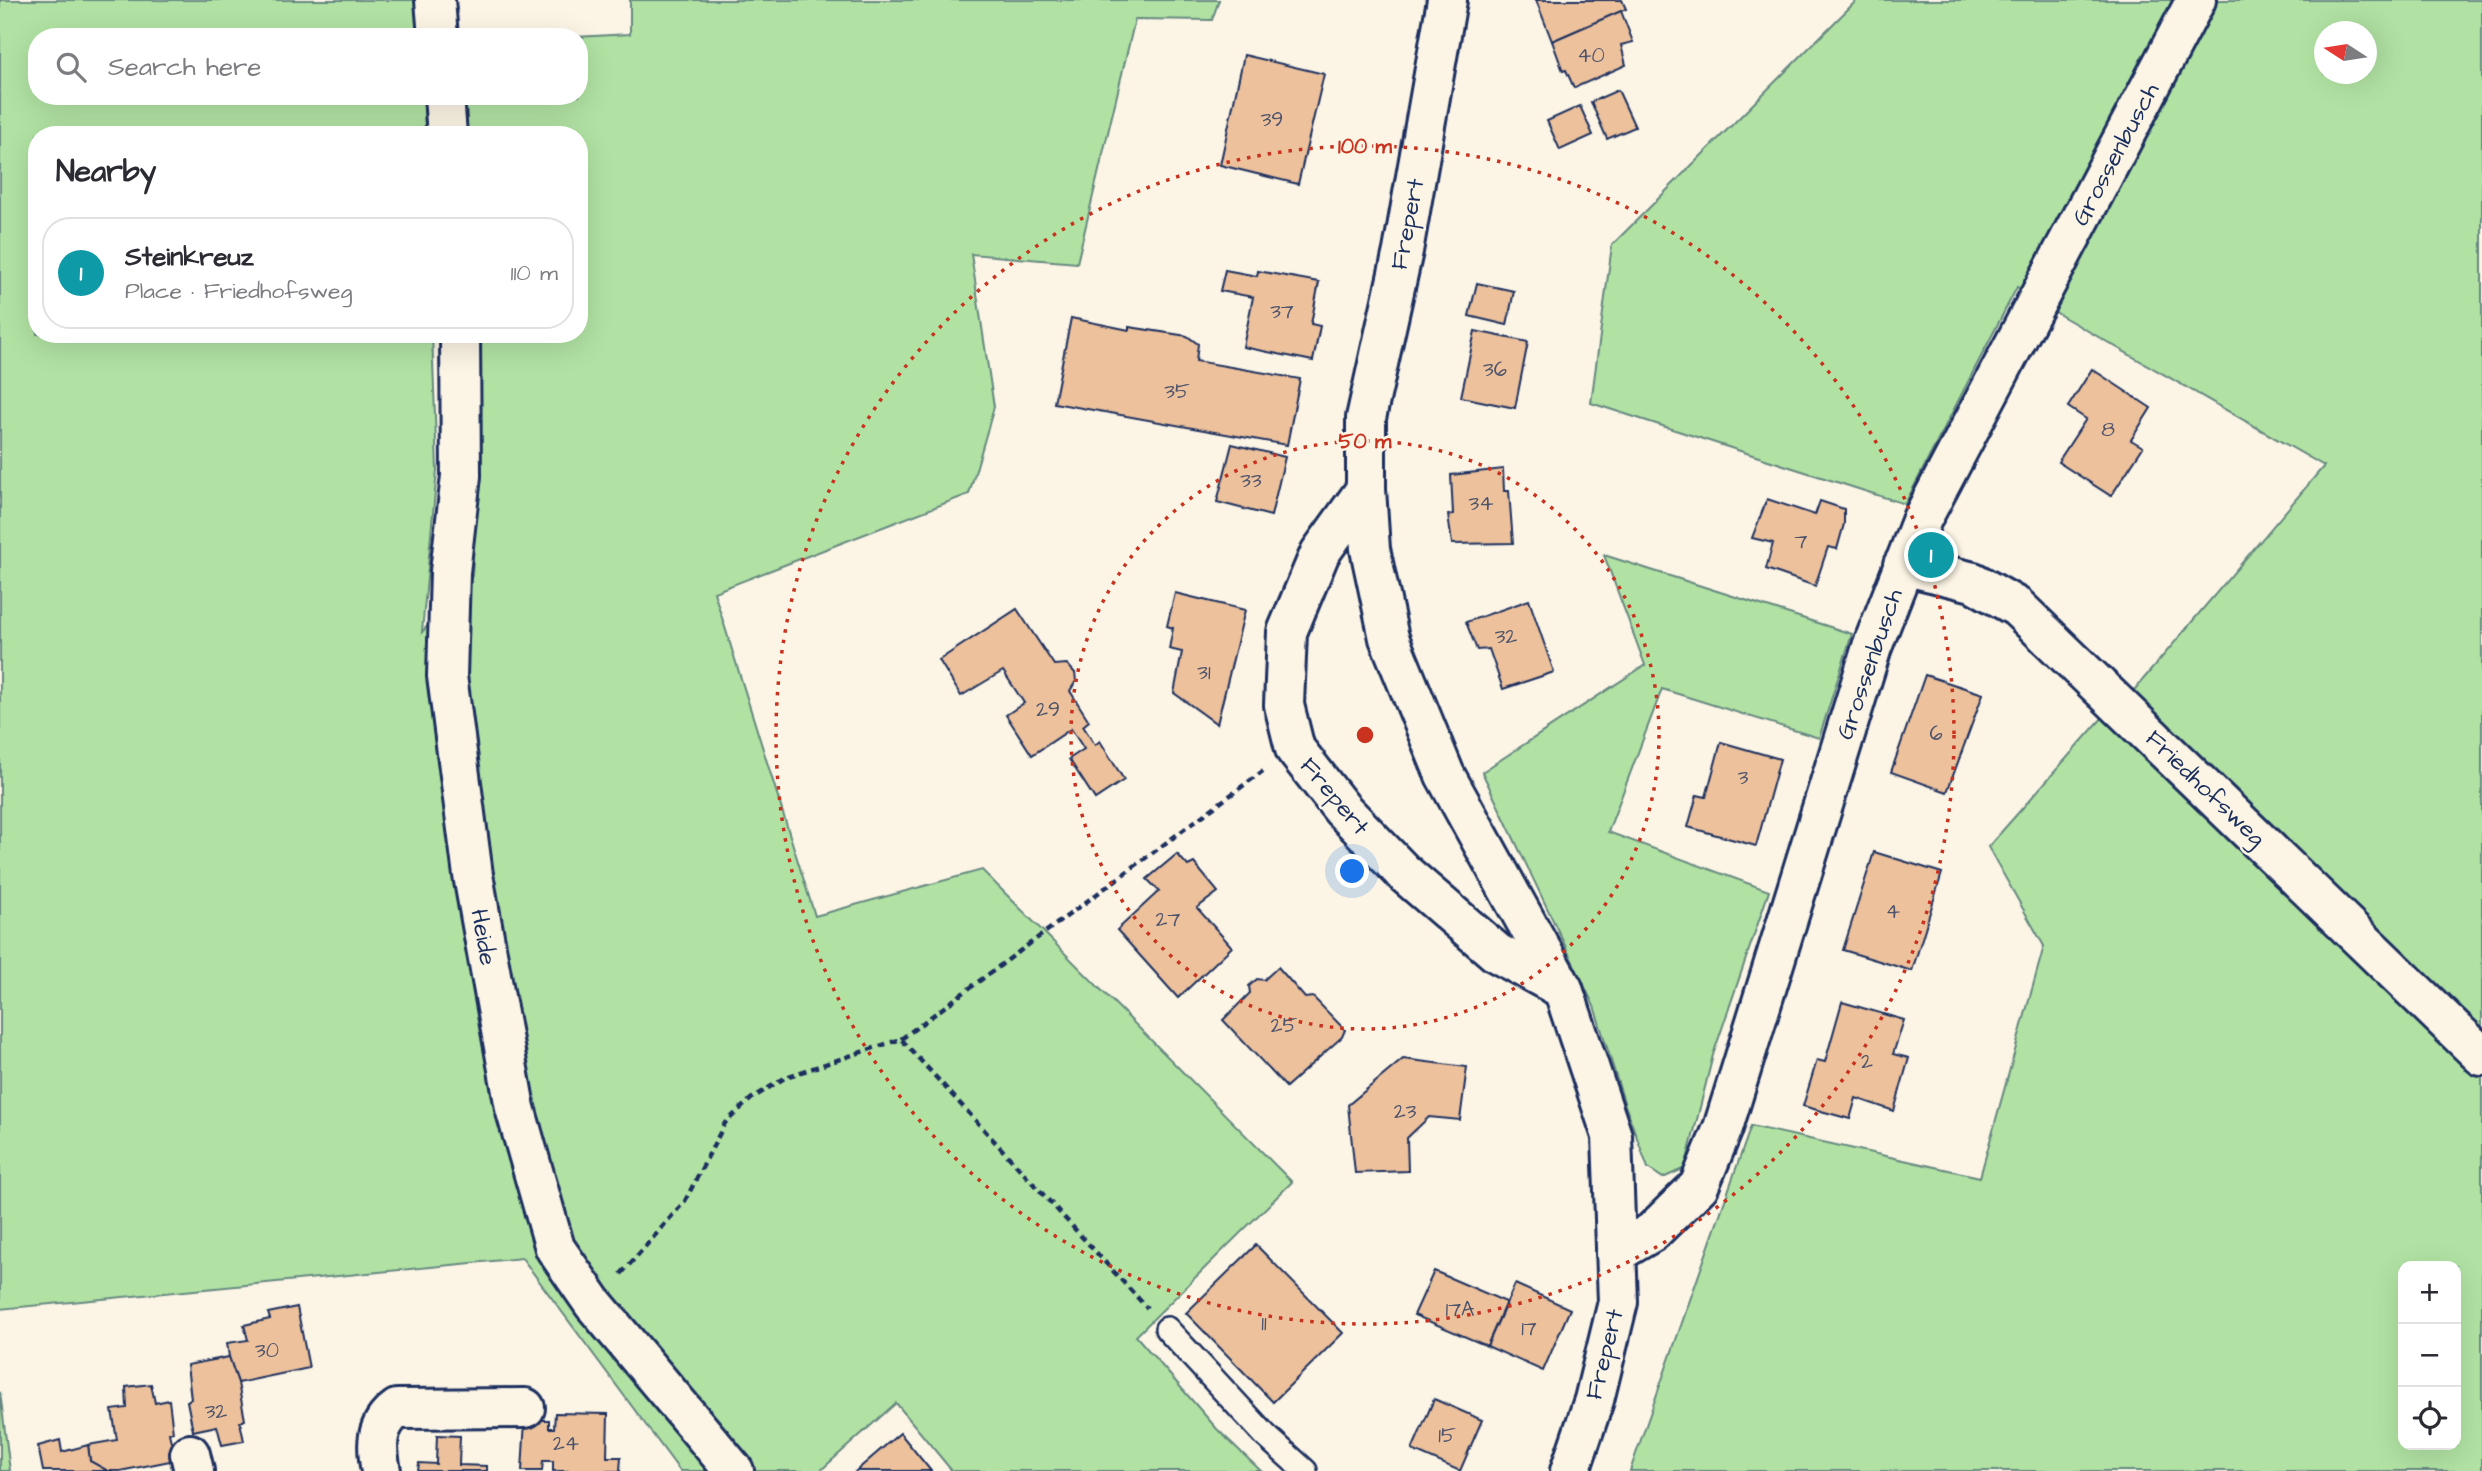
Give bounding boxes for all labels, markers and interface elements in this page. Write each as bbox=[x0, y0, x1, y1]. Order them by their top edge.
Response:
north arrow bbox=[2314, 21, 2377, 84]
search box bbox=[28, 28, 588, 105]
house number: 40 bbox=[1577, 41, 1605, 70]
icon: search bbox=[52, 48, 90, 86]
text: Search here bbox=[108, 49, 261, 85]
street label: Grossenbusch bbox=[2064, 77, 2168, 232]
house number: 39 bbox=[1261, 105, 1283, 134]
text: 100 m bbox=[1338, 132, 1393, 161]
text: Nearby bbox=[56, 151, 156, 193]
street label: Frepert bbox=[1383, 175, 1434, 273]
text: Steinkreuz bbox=[125, 239, 254, 275]
text: 1 bbox=[80, 257, 82, 289]
text: 110 m bbox=[510, 257, 558, 289]
text: Place · Friedhofsweg bbox=[125, 275, 352, 307]
house number: 37 bbox=[1270, 297, 1294, 326]
house number: 36 bbox=[1483, 355, 1507, 384]
house number: 35 bbox=[1164, 377, 1190, 406]
house number: 8 bbox=[2101, 415, 2115, 444]
text: 50 m bbox=[1339, 427, 1392, 456]
house number: 33 bbox=[1240, 466, 1262, 495]
house number: 34 bbox=[1469, 489, 1493, 518]
house number: 7 bbox=[1795, 527, 1808, 556]
pin: 1 bbox=[1908, 529, 1954, 581]
street label: Grossenbusch bbox=[1828, 584, 1912, 744]
house number: 32 bbox=[1495, 622, 1517, 651]
house number: 31 bbox=[1197, 658, 1211, 687]
house number: 29 bbox=[1036, 695, 1060, 724]
house number: 6 bbox=[1929, 719, 1943, 748]
centre of rings bbox=[1353, 723, 1377, 747]
street label: Friedhofsweg bbox=[2137, 723, 2273, 856]
street label: Frepert bbox=[1292, 750, 1377, 843]
house number: 3 bbox=[1738, 763, 1749, 792]
your location bbox=[1335, 854, 1369, 888]
house number: 4 bbox=[1886, 897, 1900, 926]
house number: 27 bbox=[1156, 905, 1181, 934]
street label: Heide bbox=[461, 906, 505, 968]
house number: 25 bbox=[1271, 1011, 1298, 1040]
house number: 2 bbox=[1861, 1047, 1873, 1076]
house number: 23 bbox=[1394, 1097, 1417, 1126]
map controls bbox=[2398, 1261, 2461, 1450]
button: + bbox=[2398, 1261, 2461, 1324]
house number: 17A bbox=[1445, 1295, 1475, 1324]
street label: Frepert bbox=[1577, 1305, 1633, 1403]
house number: 11 bbox=[1261, 1309, 1267, 1338]
house number: 17 bbox=[1521, 1314, 1537, 1343]
button: − bbox=[2398, 1324, 2461, 1387]
house number: 30 bbox=[255, 1336, 279, 1365]
button: locate bbox=[2398, 1387, 2461, 1450]
house number: 32 bbox=[205, 1397, 227, 1426]
house number: 15 bbox=[1438, 1421, 1456, 1450]
house number: 24 bbox=[553, 1429, 579, 1458]

